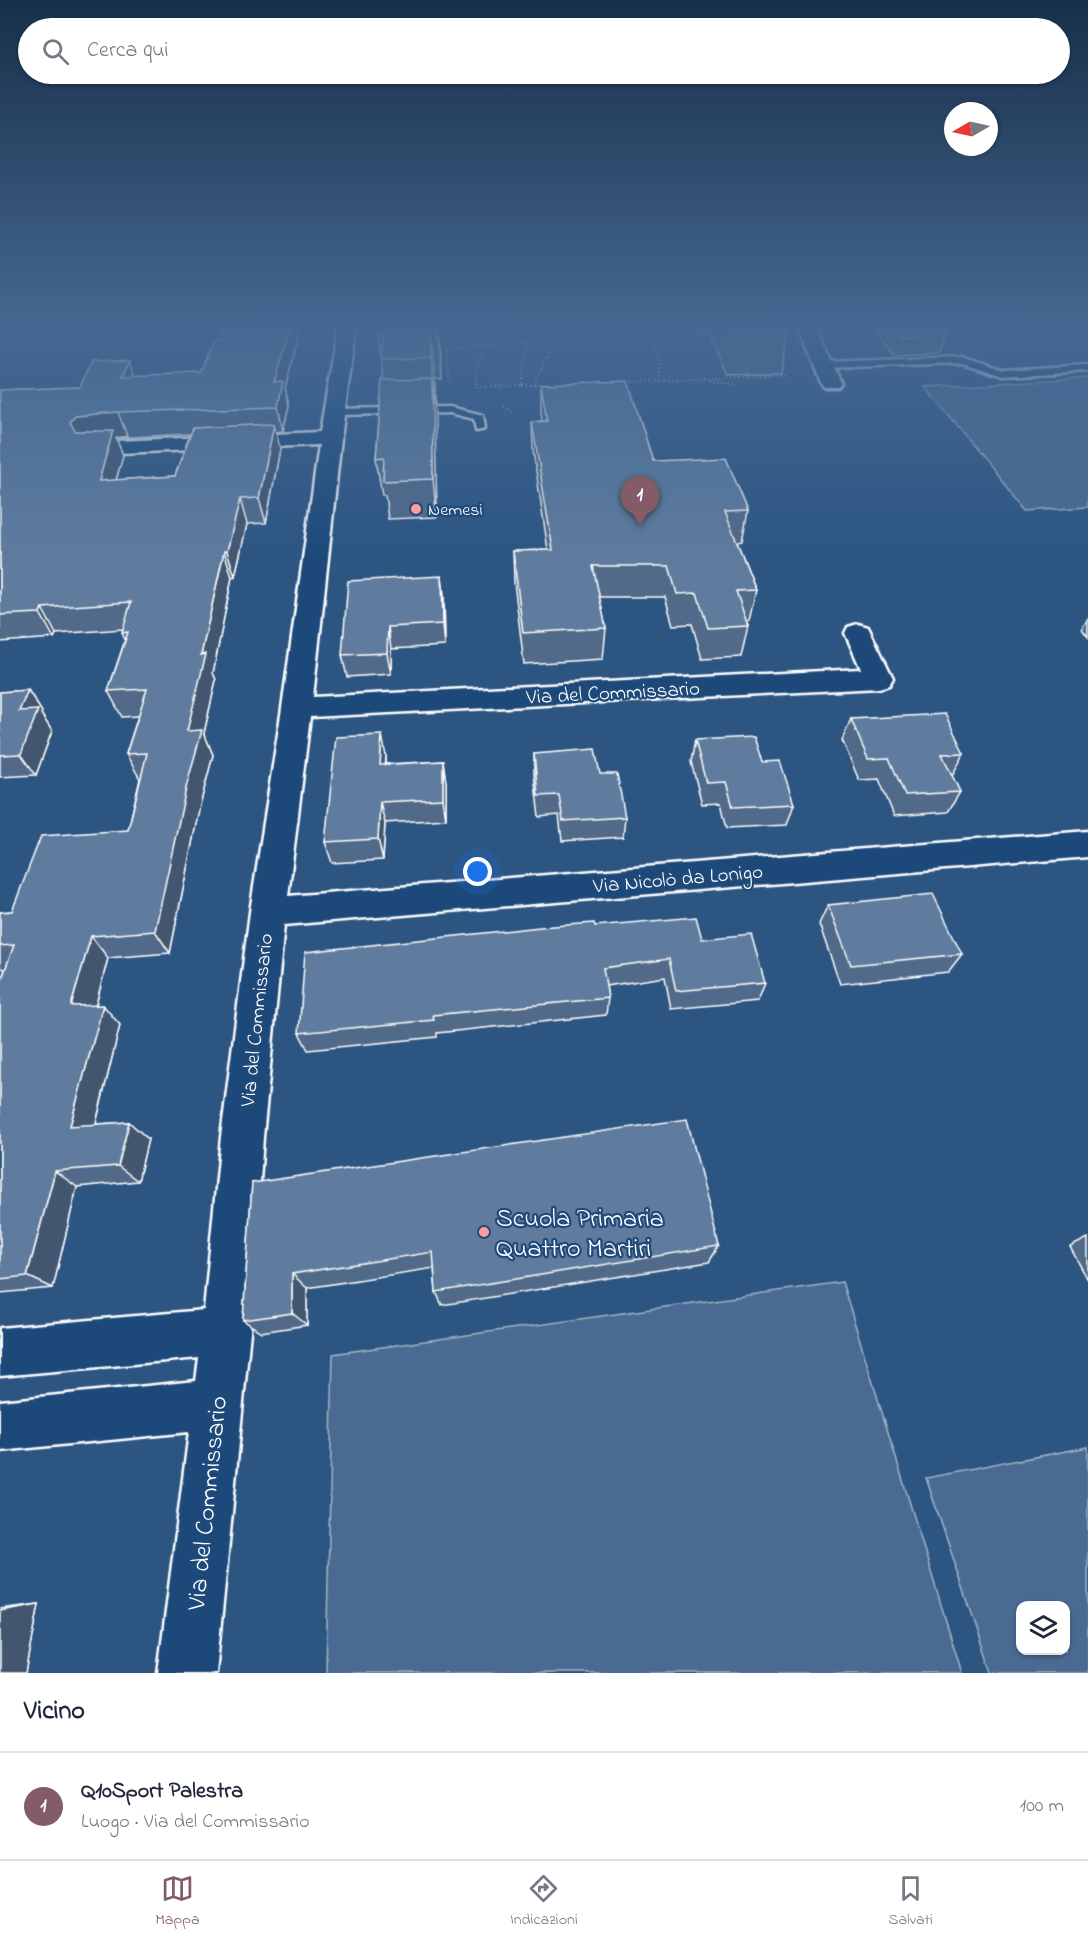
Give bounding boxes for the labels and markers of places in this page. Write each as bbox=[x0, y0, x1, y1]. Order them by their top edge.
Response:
pin: 1 bbox=[620, 476, 660, 526]
place label: Nemesi bbox=[428, 498, 483, 524]
marker: Nemesi bbox=[409, 502, 423, 516]
place label: Scuola Primaria Quattro Martiri bbox=[496, 1201, 664, 1269]
marker: Scuola Primaria Quattro Martiri bbox=[477, 1225, 491, 1239]

